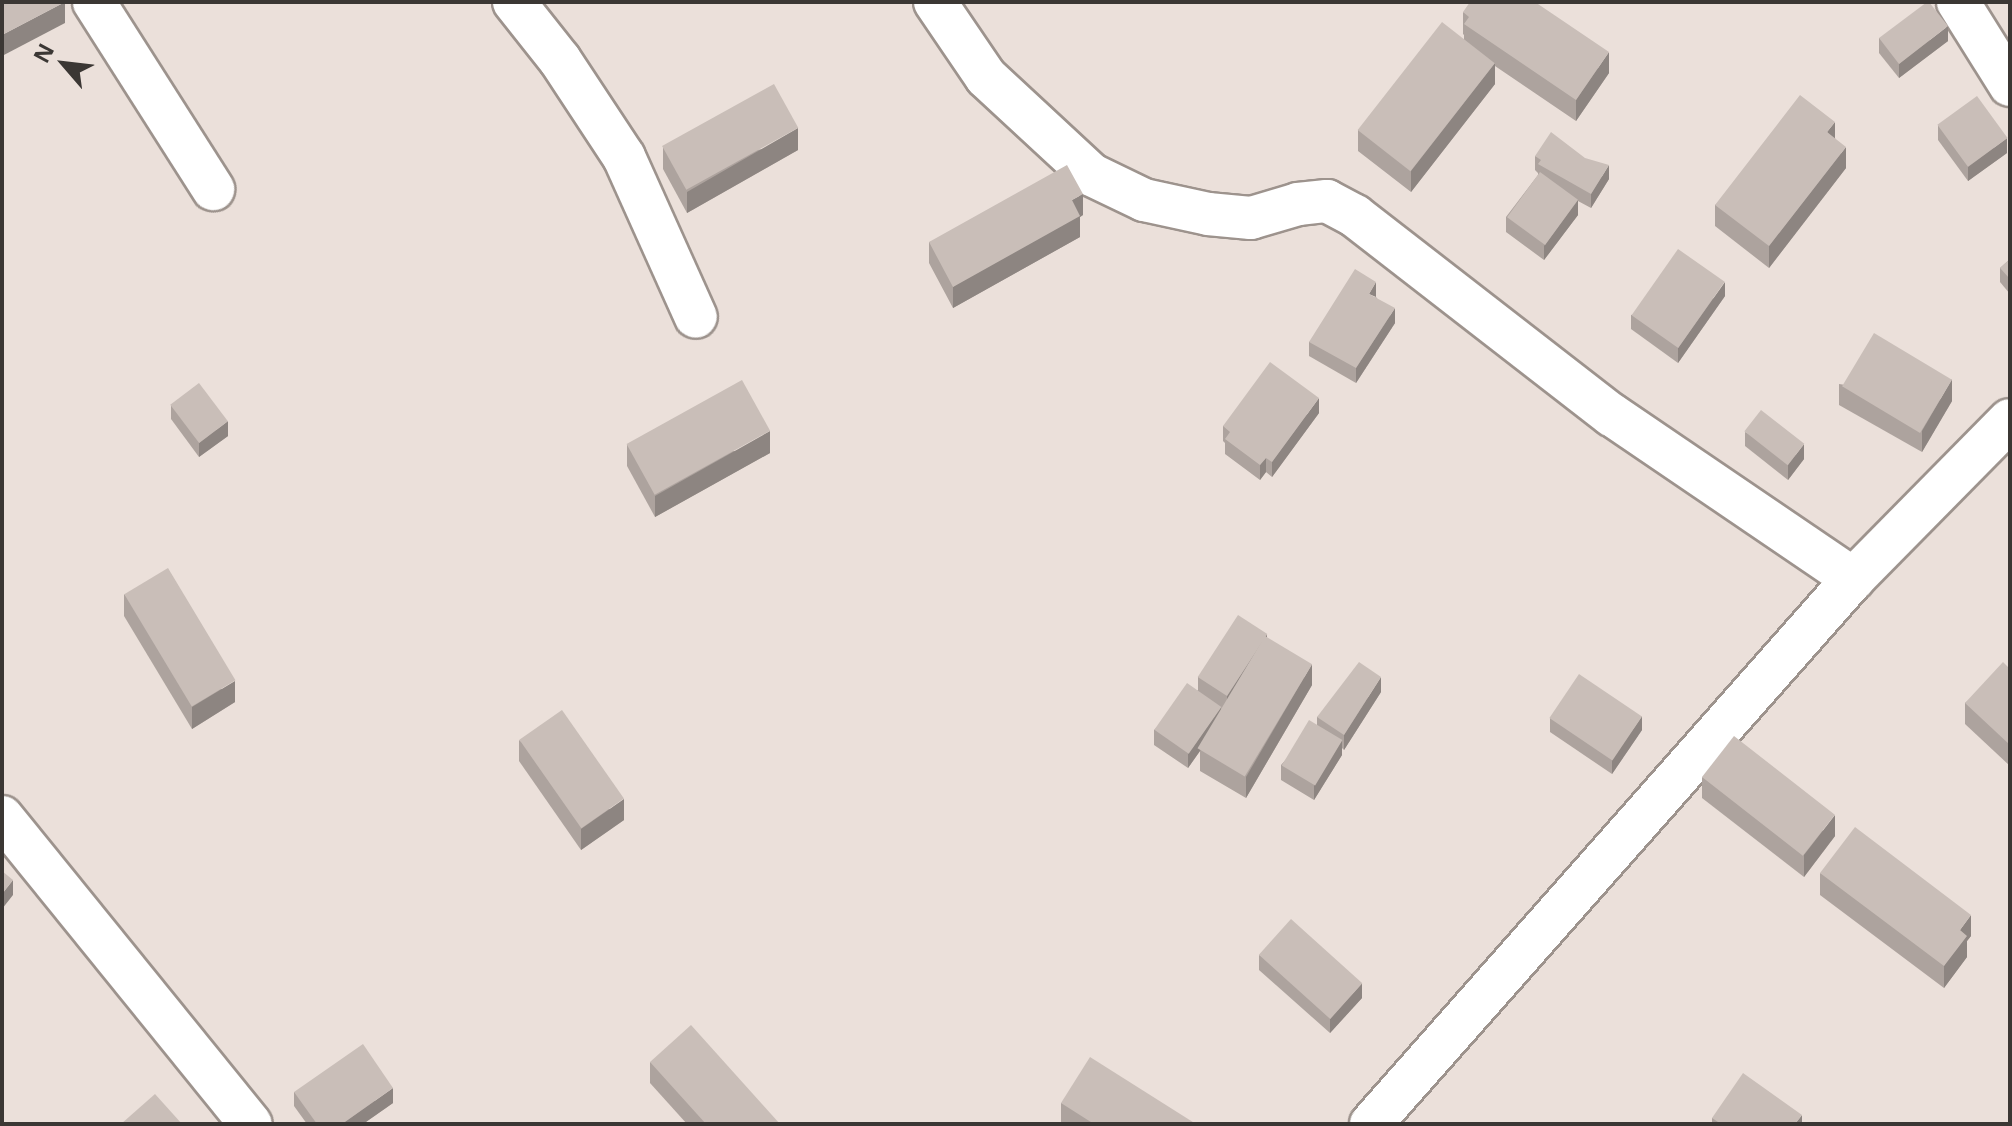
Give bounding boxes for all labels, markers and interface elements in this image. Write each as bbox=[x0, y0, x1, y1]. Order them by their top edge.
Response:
north arrow bbox=[24, 24, 104, 104]
text: N bbox=[25, 38, 60, 68]

